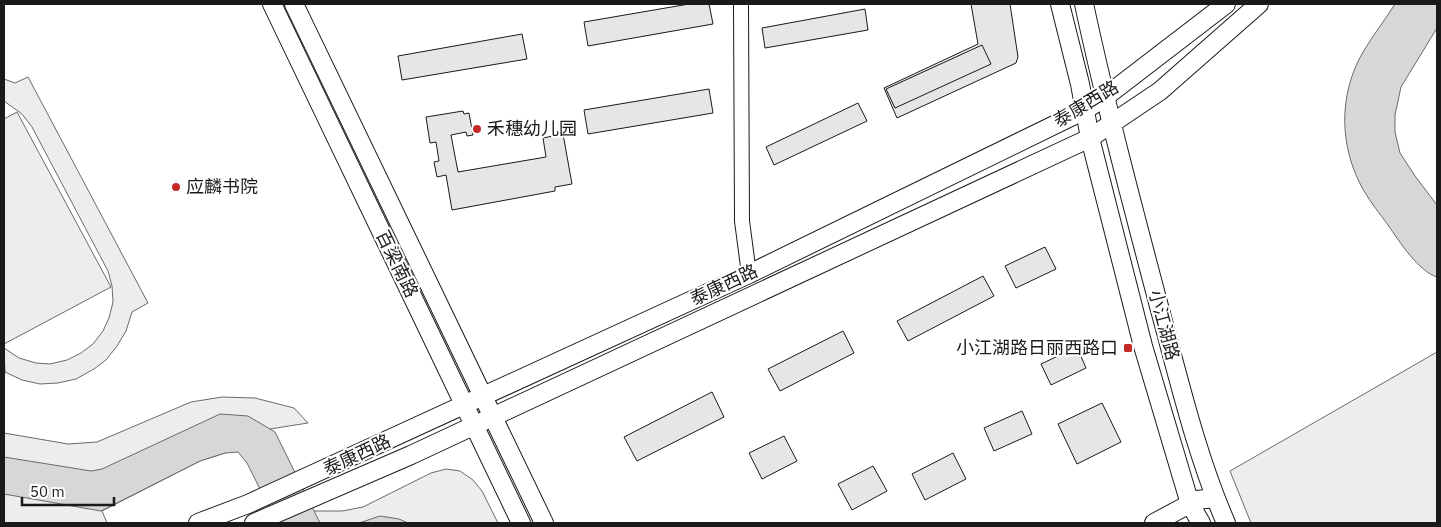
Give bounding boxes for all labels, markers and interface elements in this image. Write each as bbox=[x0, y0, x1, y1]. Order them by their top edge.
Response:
street label: 泰康西路 bbox=[1049, 75, 1123, 132]
place label: 禾穗幼儿园 bbox=[487, 117, 577, 140]
marker: 禾穗幼儿园 bbox=[471, 123, 483, 135]
place label: 应麟书院 bbox=[186, 175, 258, 198]
marker: 应麟书院 bbox=[170, 181, 182, 193]
street label: 百梁南路 bbox=[371, 226, 424, 301]
street label: 泰康西路 bbox=[686, 259, 761, 310]
street label: 小江湖路 bbox=[1144, 287, 1185, 363]
place label: 小江湖路日丽西路口 bbox=[956, 336, 1118, 359]
marker: 小江湖路日丽西路口 bbox=[1122, 342, 1134, 354]
street label: 泰康西路 bbox=[319, 429, 394, 480]
scale bar bbox=[22, 474, 115, 506]
text: 50 m bbox=[30, 482, 65, 501]

